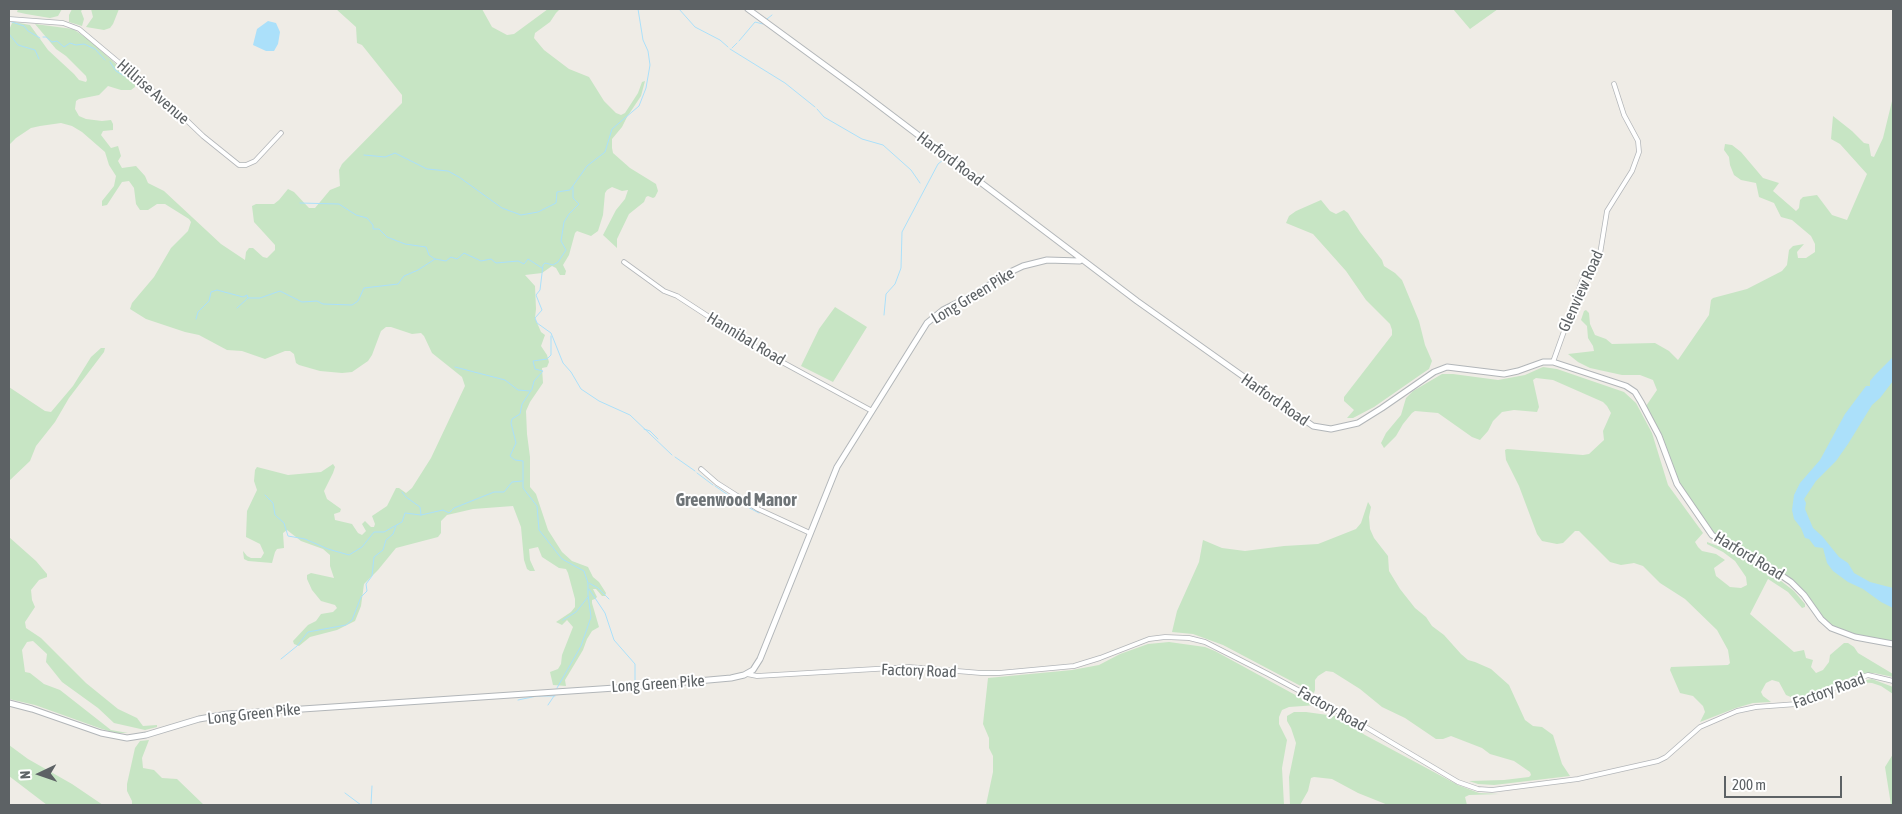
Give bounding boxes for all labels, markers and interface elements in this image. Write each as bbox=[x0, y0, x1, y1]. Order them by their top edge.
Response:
street label: Hillrise Avenue bbox=[113, 55, 193, 129]
street label: Harford Road bbox=[913, 128, 987, 190]
street label: Glenview Road bbox=[1554, 247, 1608, 335]
street label: Long Green Pike bbox=[928, 264, 1018, 328]
street label: Hannibal Road bbox=[703, 308, 789, 370]
street label: Harford Road bbox=[1237, 370, 1313, 430]
district label: Greenwood Manor bbox=[675, 489, 797, 511]
street label: Harford Road bbox=[1711, 528, 1787, 584]
street label: Factory Road bbox=[881, 660, 957, 682]
street label: Factory Road bbox=[1790, 669, 1868, 713]
street label: Long Green Pike bbox=[611, 671, 705, 697]
street label: Factory Road bbox=[1294, 682, 1370, 736]
street label: Long Green Pike bbox=[207, 700, 301, 728]
north arrow bbox=[15, 749, 65, 799]
scale bar bbox=[1727, 766, 1844, 798]
text: N bbox=[17, 770, 33, 779]
text: 200 m bbox=[1732, 776, 1766, 793]

